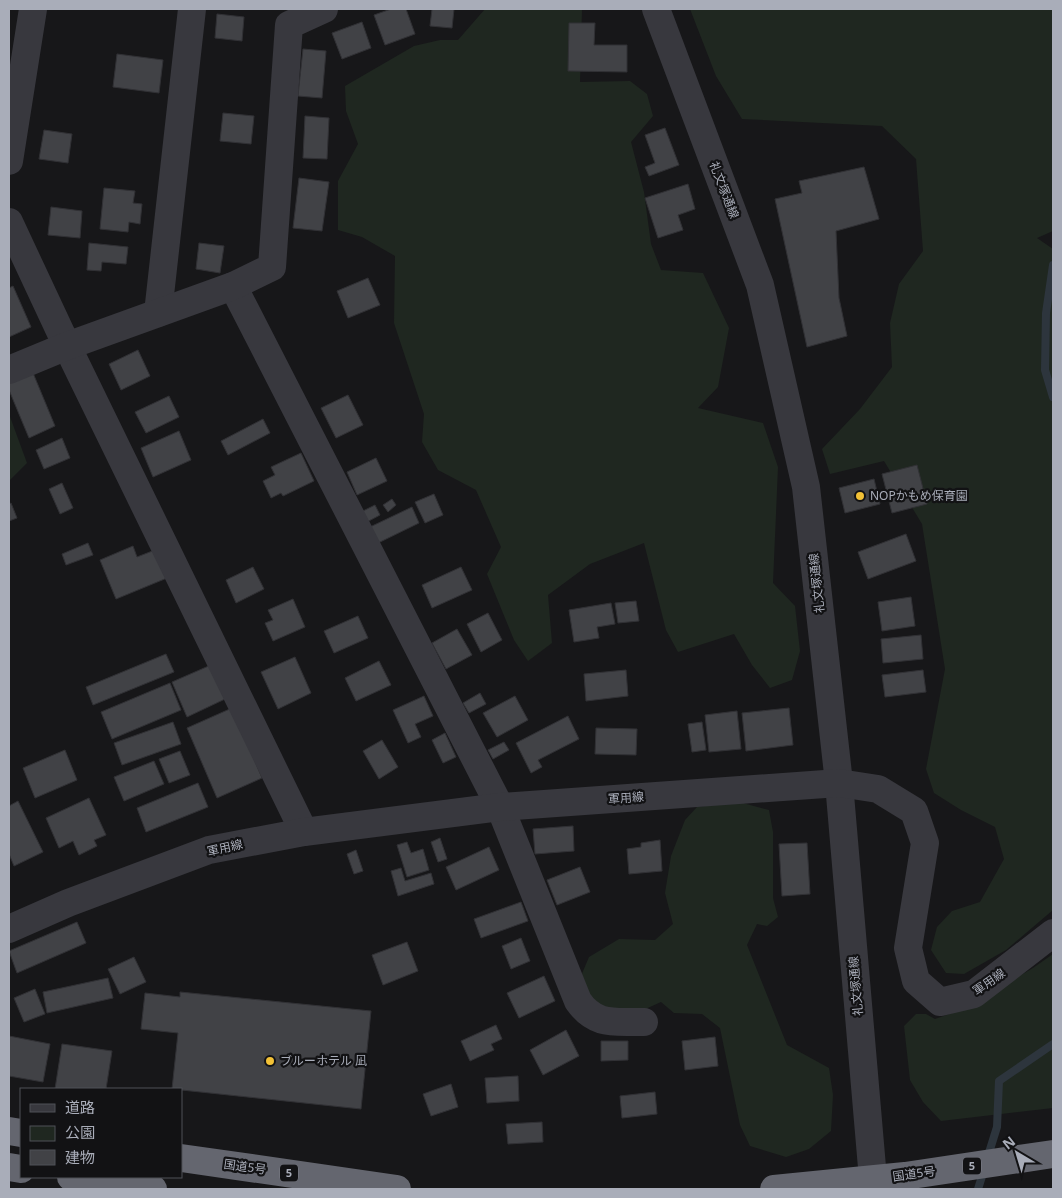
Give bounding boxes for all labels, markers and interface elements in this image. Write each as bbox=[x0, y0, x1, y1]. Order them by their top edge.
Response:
street label: 礼文塚通線 bbox=[706, 159, 743, 221]
place label: NOPかもめ保育園 bbox=[870, 487, 968, 504]
marker: NOPかもめ保育園 bbox=[854, 490, 866, 502]
street label: 礼文塚通線 bbox=[805, 552, 828, 614]
street label: 軍用線 bbox=[607, 788, 645, 807]
street label: 軍用線 bbox=[205, 835, 244, 860]
street label: 礼文塚通線 bbox=[844, 955, 867, 1017]
street label: 軍用線 bbox=[969, 964, 1008, 999]
place label: ブルーホテル 凪 bbox=[280, 1052, 367, 1069]
marker: ブルーホテル 凪 bbox=[264, 1055, 276, 1067]
legend bbox=[20, 1088, 182, 1178]
text: 道路 bbox=[65, 1097, 95, 1117]
text: 公園 bbox=[65, 1122, 95, 1142]
north arrow bbox=[992, 1128, 1042, 1178]
text: N bbox=[998, 1131, 1019, 1153]
text: 建物 bbox=[65, 1147, 95, 1167]
street label: 国道5号 bbox=[223, 1155, 267, 1178]
road number: 5 bbox=[963, 1158, 981, 1174]
street label: 国道5号 bbox=[892, 1162, 936, 1185]
road number: 5 bbox=[280, 1164, 298, 1182]

